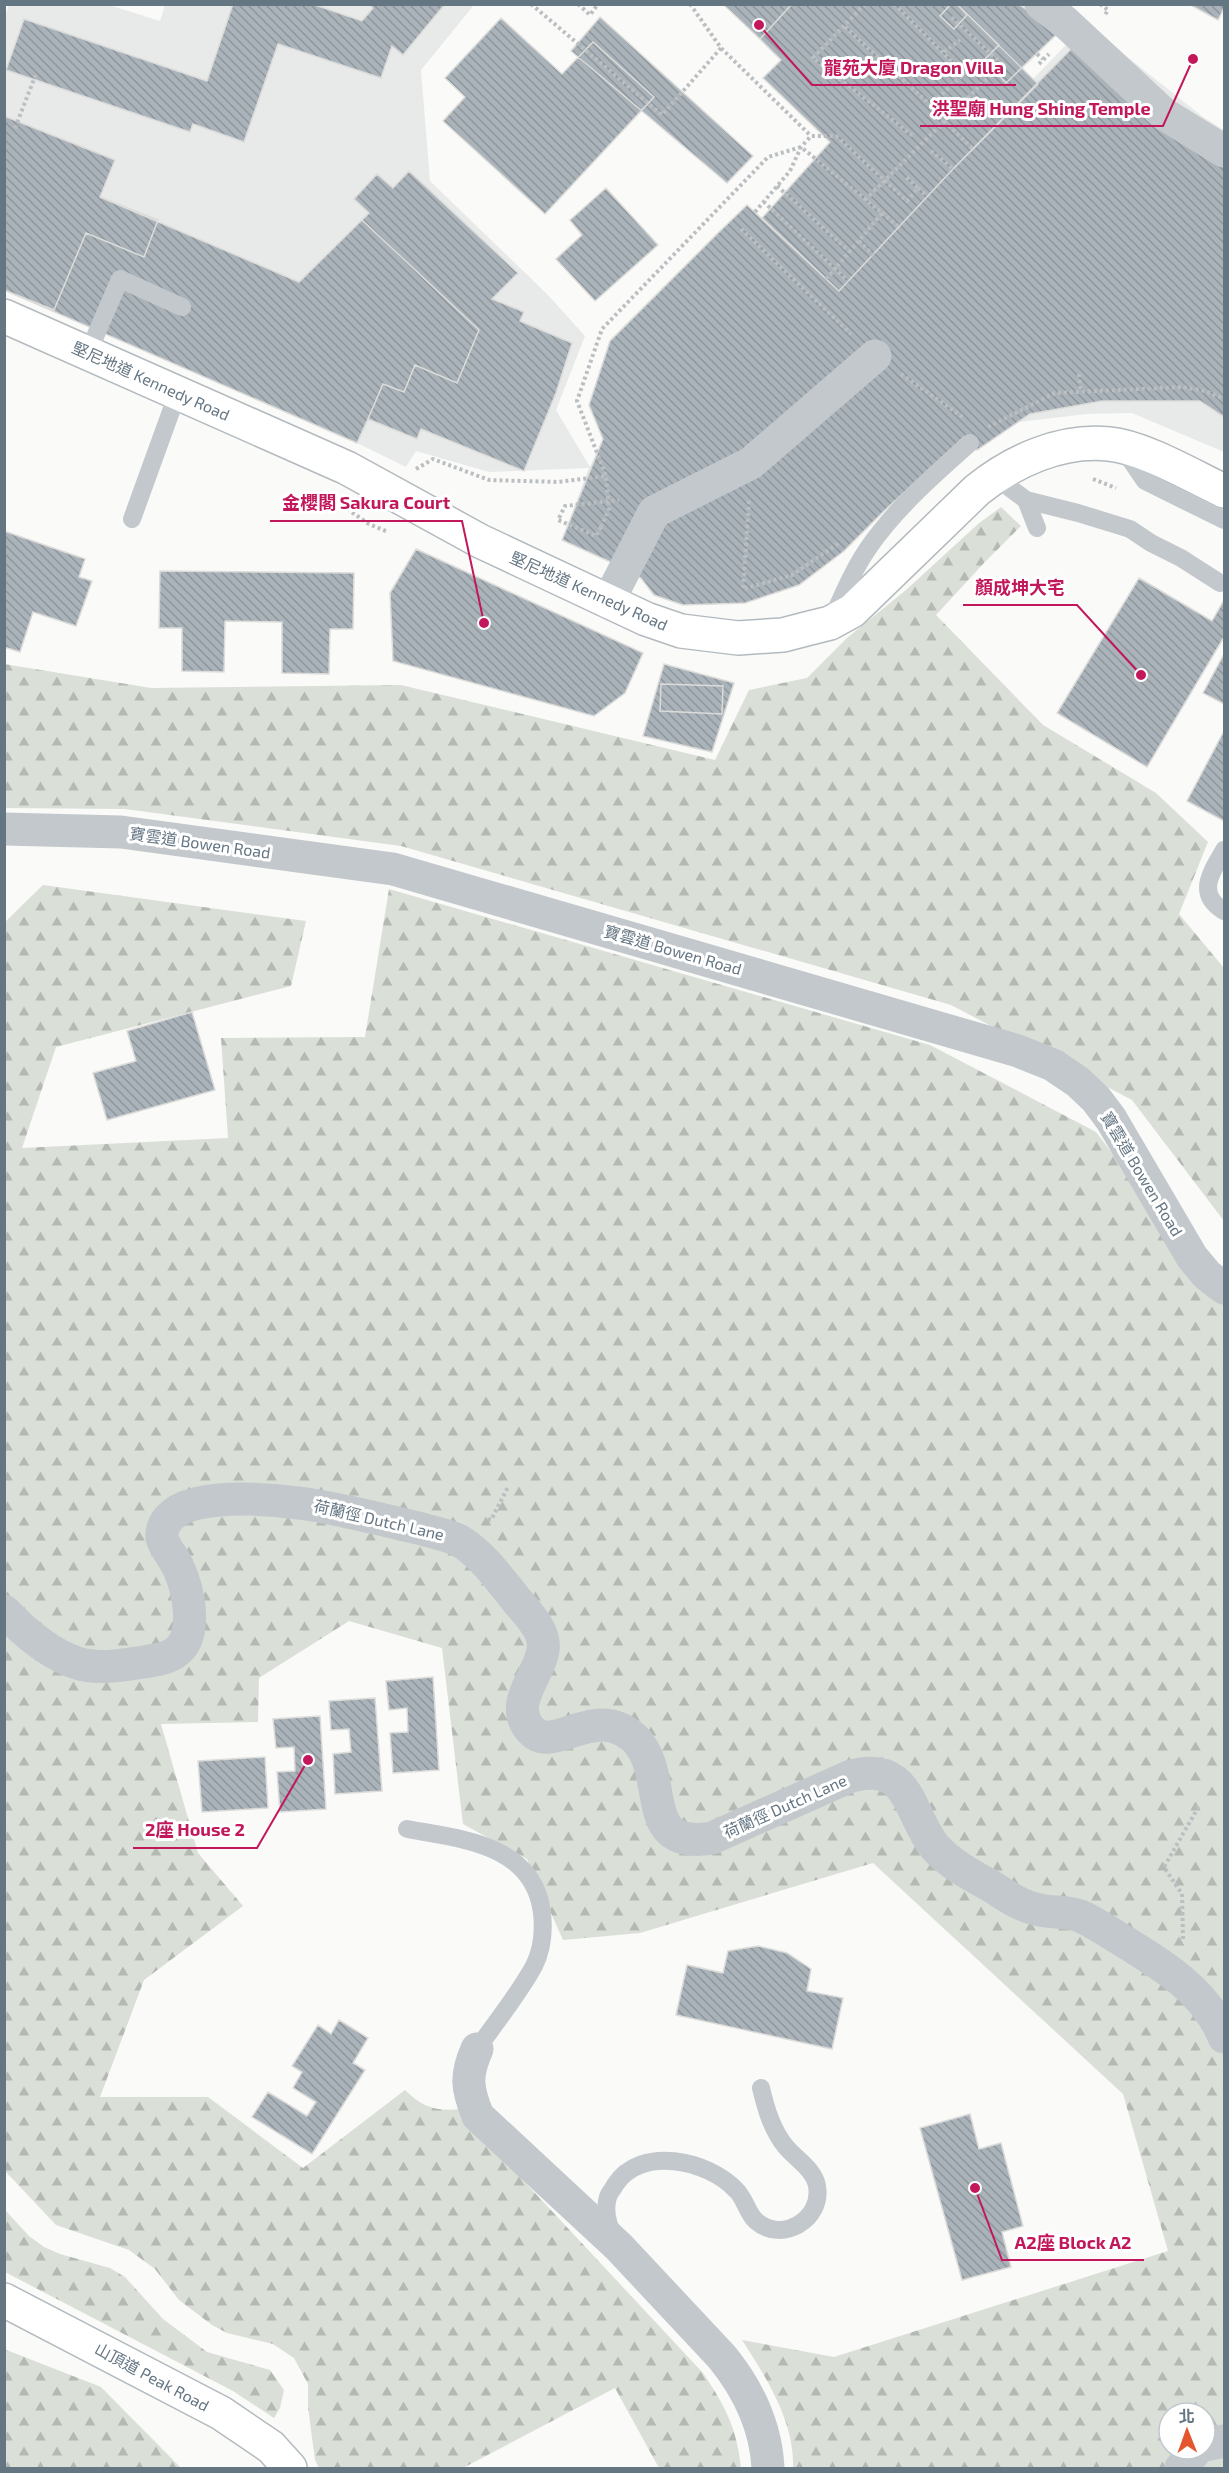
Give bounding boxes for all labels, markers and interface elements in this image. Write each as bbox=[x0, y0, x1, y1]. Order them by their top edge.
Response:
callout: 龍苑大廈 Dragon Villa bbox=[812, 49, 1016, 85]
text: 龍苑大廈 Dragon Villa bbox=[824, 56, 1004, 78]
callout: 洪聖廟 Hung Shing Temple bbox=[920, 90, 1163, 126]
text: 洪聖廟 Hung Shing Temple bbox=[931, 97, 1151, 119]
street label: 堅尼地道 Kennedy Road bbox=[70, 337, 233, 424]
callout: 金櫻閣 Sakura Court bbox=[270, 485, 462, 521]
text: 金櫻閣 Sakura Court bbox=[282, 491, 451, 513]
street label: 堅尼地道 Kennedy Road bbox=[508, 547, 671, 634]
callout: 顏成坤大宅 bbox=[963, 569, 1077, 605]
text: 顏成坤大宅 bbox=[975, 576, 1065, 598]
street label: 寶雲道 Bowen Road bbox=[128, 823, 272, 862]
street label: 寶雲道 Bowen Road bbox=[602, 921, 744, 978]
street label: 寶雲道 Bowen Road bbox=[1098, 1108, 1187, 1239]
street label: 荷蘭徑 Dutch Lane bbox=[312, 1495, 446, 1544]
street label: 荷蘭徑 Dutch Lane bbox=[720, 1770, 849, 1841]
callout: 2座 House 2 bbox=[133, 1812, 257, 1848]
text: 2座 House 2 bbox=[145, 1818, 245, 1840]
callout: A2座 Block A2 bbox=[1002, 2224, 1144, 2260]
text: A2座 Block A2 bbox=[1015, 2231, 1131, 2253]
street label: 山頂道 Peak Road bbox=[92, 2338, 213, 2415]
north arrow bbox=[1157, 2401, 1217, 2461]
text: 北 bbox=[1179, 2406, 1195, 2425]

